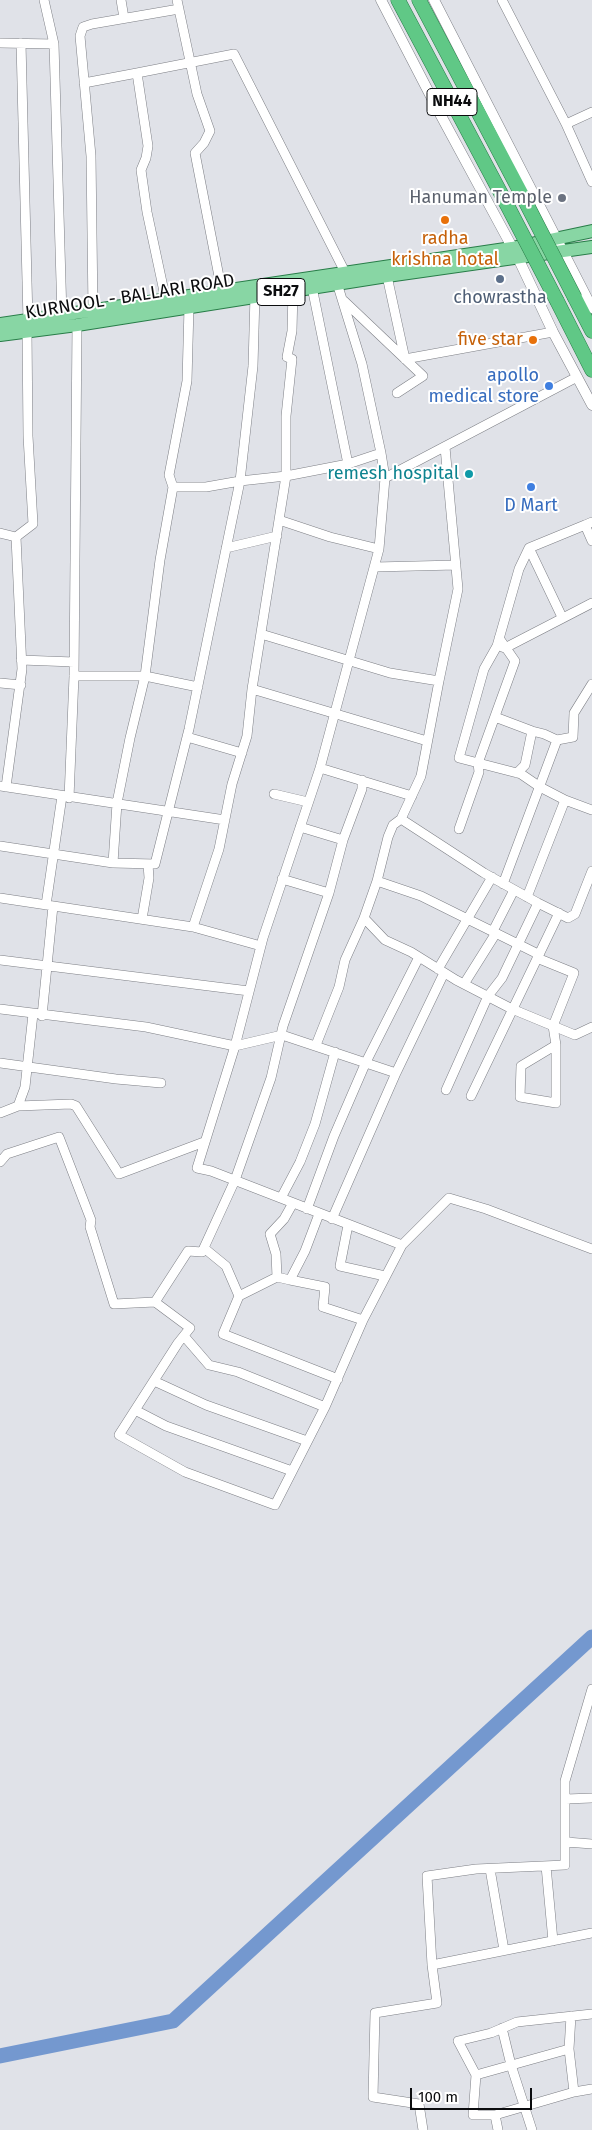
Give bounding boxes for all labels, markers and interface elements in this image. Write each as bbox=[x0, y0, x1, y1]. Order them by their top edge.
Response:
road number: NH44 bbox=[427, 88, 477, 115]
place label: Hanuman Temple bbox=[409, 187, 552, 209]
marker: Hanuman Temple bbox=[556, 192, 568, 204]
marker: radha krishna hotal bbox=[439, 214, 451, 226]
place label: radha krishna hotal bbox=[391, 228, 499, 270]
street label: KURNOOL - BALLARI ROAD bbox=[24, 270, 236, 324]
marker: chowrastha bbox=[494, 273, 506, 285]
road number: SH27 bbox=[257, 278, 305, 306]
place label: chowrastha bbox=[453, 287, 547, 309]
place label: five star bbox=[458, 329, 523, 351]
marker: five star bbox=[527, 334, 539, 346]
place label: apollo medical store bbox=[428, 365, 539, 408]
marker: apollo medical store bbox=[543, 380, 555, 392]
place label: remesh hospital bbox=[327, 463, 459, 485]
marker: remesh hospital bbox=[463, 468, 475, 480]
marker: D Mart bbox=[525, 481, 537, 493]
place label: D Mart bbox=[504, 495, 558, 517]
scale bar bbox=[412, 2078, 534, 2110]
text: 100 m bbox=[418, 2088, 458, 2106]

